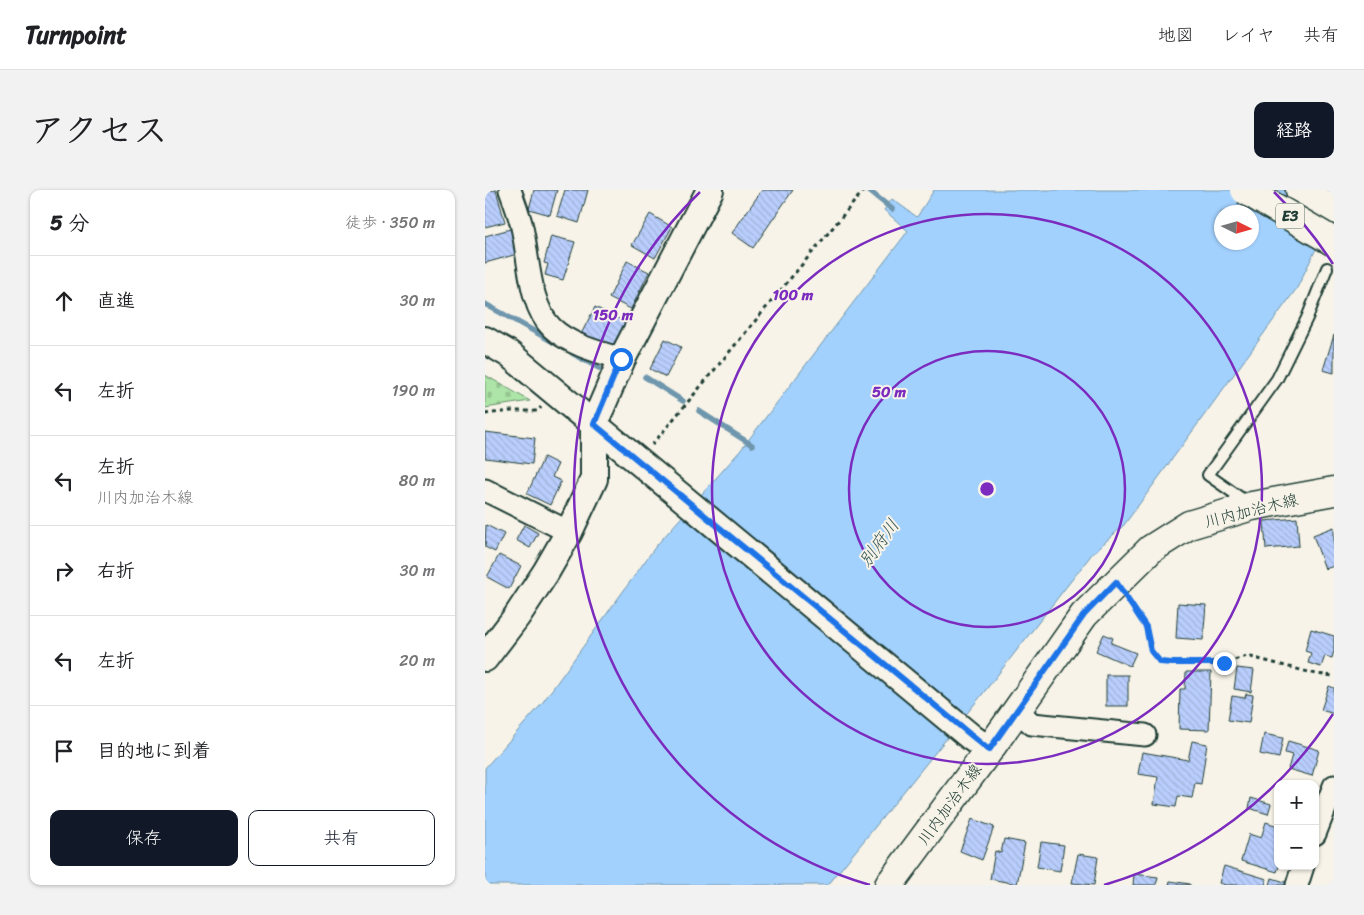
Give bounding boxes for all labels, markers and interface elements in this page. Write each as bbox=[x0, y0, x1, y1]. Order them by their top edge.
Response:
text: Turnpoint bbox=[25, 14, 127, 56]
text: 地図 bbox=[1158, 19, 1194, 51]
text: レイヤ bbox=[1222, 19, 1275, 51]
text: 共有 bbox=[1303, 19, 1339, 51]
text: アクセス bbox=[30, 99, 168, 161]
button: 経路 bbox=[1254, 102, 1334, 158]
text: 5 分 bbox=[50, 204, 89, 242]
road number: E3 bbox=[1276, 204, 1304, 228]
north arrow bbox=[1214, 205, 1259, 250]
text: 徒歩 · 350 m bbox=[345, 208, 435, 237]
text: 100 m bbox=[773, 282, 814, 308]
text: 直進 bbox=[97, 284, 135, 317]
text: 30 m bbox=[400, 286, 435, 315]
icon: ahead bbox=[50, 287, 78, 315]
text: 150 m bbox=[593, 302, 634, 328]
route start bbox=[610, 348, 633, 371]
text: 左折 bbox=[97, 374, 135, 407]
text: 190 m bbox=[392, 376, 435, 405]
icon: left bbox=[50, 377, 78, 405]
text: 50 m bbox=[872, 379, 907, 405]
text: 左折 bbox=[97, 450, 135, 483]
text: 80 m bbox=[399, 466, 435, 495]
icon: left bbox=[50, 467, 78, 495]
centre of rings bbox=[978, 480, 996, 498]
text: 川内加治木線 bbox=[97, 483, 193, 512]
street label: 川内加治木線 bbox=[1201, 485, 1301, 536]
water label: 別府川 bbox=[850, 512, 908, 574]
text: 右折 bbox=[97, 554, 135, 587]
text: 30 m bbox=[400, 556, 435, 585]
icon: right bbox=[50, 557, 78, 585]
text: 左折 bbox=[97, 644, 135, 677]
text: 20 m bbox=[399, 646, 435, 675]
icon: left bbox=[50, 647, 78, 675]
route end bbox=[1213, 652, 1236, 675]
text: 目的地に到着 bbox=[97, 734, 211, 767]
icon: arrive bbox=[50, 737, 78, 765]
street label: 川内加治木線 bbox=[909, 757, 989, 852]
map controls bbox=[1274, 780, 1319, 870]
button: + bbox=[1274, 780, 1319, 825]
button: 保存 bbox=[50, 810, 238, 866]
button: 共有 bbox=[248, 810, 435, 866]
button: − bbox=[1274, 825, 1319, 870]

